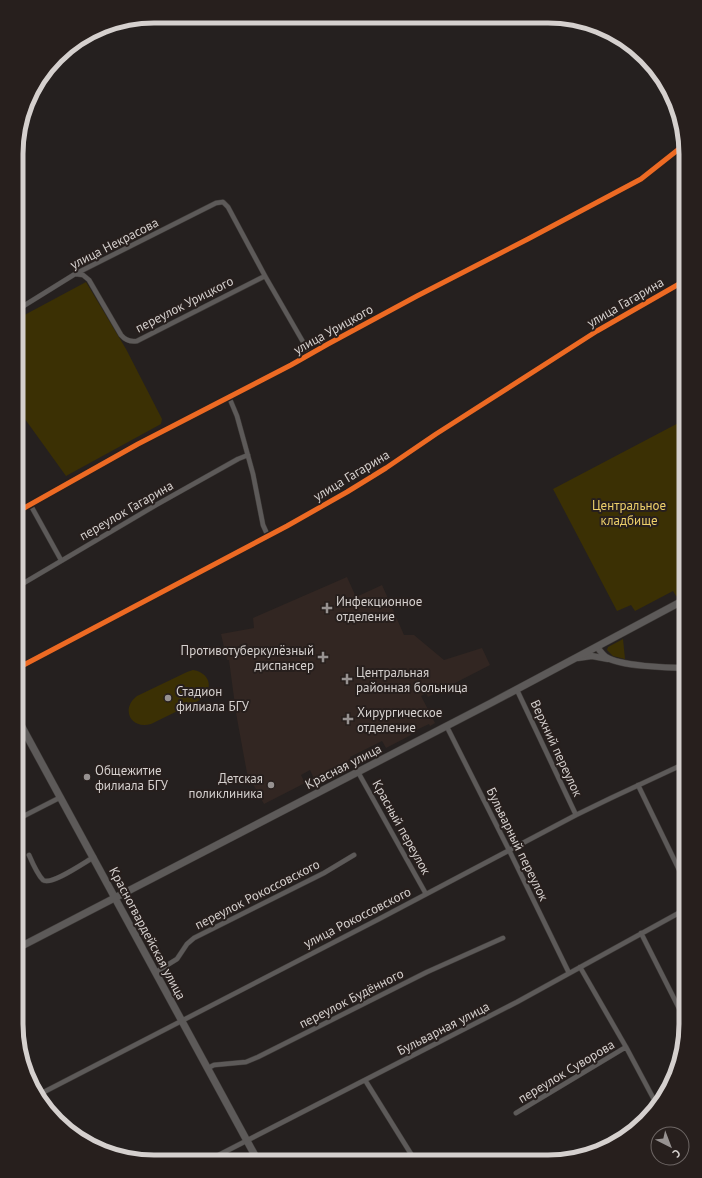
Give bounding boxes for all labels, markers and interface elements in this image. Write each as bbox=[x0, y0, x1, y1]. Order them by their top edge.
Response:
street label: улица Некрасова bbox=[67, 214, 161, 273]
street label: переулок Урицкого bbox=[132, 272, 236, 337]
street label: улица Гагарина bbox=[584, 274, 667, 331]
street label: улица Урицкого bbox=[290, 301, 376, 358]
street label: улица Гагарина bbox=[310, 446, 393, 505]
street label: переулок Гагарина bbox=[76, 477, 176, 544]
park label: Центральное кладбище bbox=[592, 497, 666, 529]
place label: Инфекционное отделение bbox=[336, 593, 422, 625]
marker: Инфекционное отделение bbox=[321, 602, 333, 614]
place label: Противотуберкулёзный диспансер bbox=[181, 642, 314, 674]
marker: Противотуберкулёзный диспансер bbox=[317, 651, 329, 663]
place label: Центральная районная больница bbox=[356, 664, 468, 696]
marker: Центральная районная больница bbox=[341, 673, 353, 685]
place label: Стадион филиала БГУ bbox=[176, 683, 250, 715]
marker: Стадион филиала БГУ bbox=[163, 693, 173, 703]
street label: Верхний переулок bbox=[527, 697, 587, 800]
place label: Хирургическое отделение bbox=[357, 704, 442, 736]
marker: Хирургическое отделение bbox=[342, 713, 354, 725]
street label: Красная улица bbox=[302, 740, 384, 793]
place label: Общежитие филиала БГУ bbox=[95, 762, 169, 794]
place label: Детская поликлиника bbox=[188, 770, 263, 802]
marker: Общежитие филиала БГУ bbox=[82, 772, 92, 782]
street label: Красный переулок bbox=[368, 777, 435, 878]
marker: Детская поликлиника bbox=[266, 780, 276, 790]
street label: Бульварный переулок bbox=[483, 785, 553, 905]
street label: переулок Рокоссовского bbox=[192, 856, 323, 933]
street label: Красногвардейская улица bbox=[105, 864, 190, 1003]
street label: улица Рокоссовского bbox=[301, 883, 414, 952]
street label: переулок Будённого bbox=[296, 965, 406, 1032]
street label: Бульварная улица bbox=[394, 998, 492, 1059]
street label: переулок Суворова bbox=[515, 1036, 618, 1107]
north arrow bbox=[650, 1126, 690, 1166]
text: С bbox=[670, 1146, 684, 1161]

